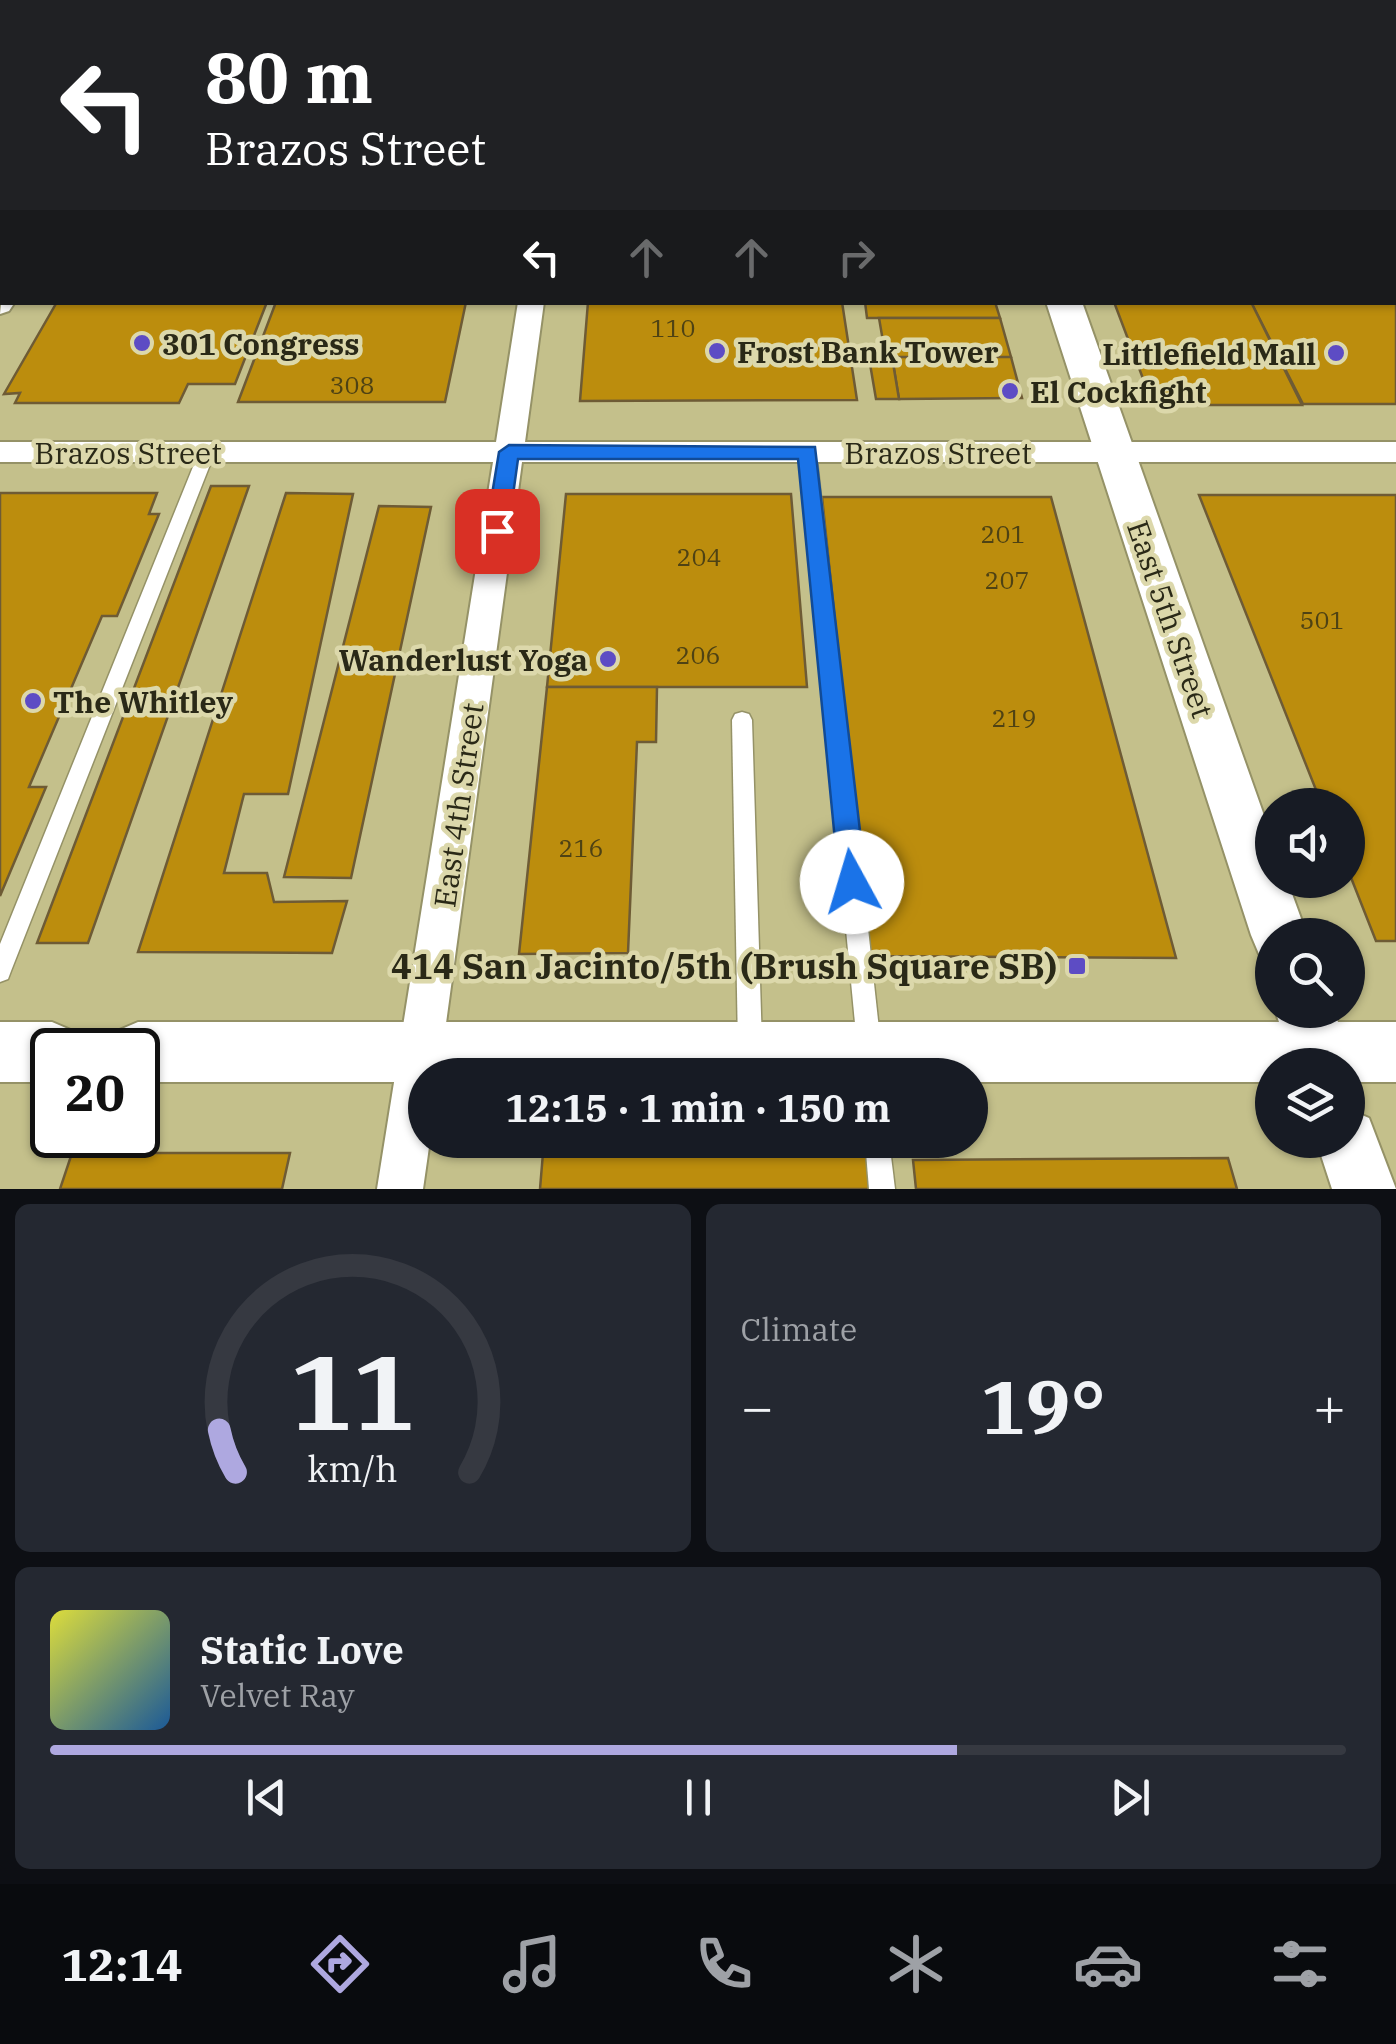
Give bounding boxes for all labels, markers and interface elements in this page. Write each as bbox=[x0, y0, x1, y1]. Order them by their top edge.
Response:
text: 80 m bbox=[205, 31, 373, 122]
icon: left bbox=[40, 40, 170, 170]
text: Brazos Street bbox=[205, 119, 486, 177]
icon: left bbox=[514, 230, 569, 285]
icon: ahead bbox=[619, 230, 674, 285]
icon: ahead bbox=[724, 230, 779, 285]
icon: right bbox=[829, 230, 884, 285]
house number: 110 bbox=[650, 311, 696, 344]
place label: 301 Congress bbox=[162, 324, 359, 363]
marker: 301 Congress bbox=[131, 332, 153, 354]
place label: Frost Bank Tower bbox=[737, 332, 999, 371]
place label: Littlefield Mall bbox=[1102, 334, 1316, 373]
marker: Frost Bank Tower bbox=[706, 340, 728, 362]
marker: Littlefield Mall bbox=[1325, 342, 1347, 364]
house number: 308 bbox=[329, 368, 375, 401]
place label: El Cockfight bbox=[1030, 372, 1207, 411]
marker: El Cockfight bbox=[999, 380, 1021, 402]
street label: Brazos Street bbox=[34, 433, 222, 472]
street label: Brazos Street bbox=[844, 433, 1032, 472]
pin bbox=[455, 489, 540, 574]
icon: arrive bbox=[470, 504, 525, 559]
street label: East 5th Street bbox=[1119, 515, 1223, 723]
house number: 201 bbox=[980, 517, 1026, 550]
house number: 204 bbox=[676, 540, 722, 573]
house number: 207 bbox=[984, 563, 1030, 596]
house number: 501 bbox=[1299, 603, 1345, 636]
house number: 206 bbox=[675, 638, 721, 671]
place label: Wanderlust Yoga bbox=[339, 640, 588, 679]
marker: Wanderlust Yoga bbox=[597, 648, 619, 670]
place label: The Whitley bbox=[53, 682, 233, 721]
marker: The Whitley bbox=[22, 690, 44, 712]
street label: East 4th Street bbox=[424, 700, 492, 910]
house number: 219 bbox=[991, 701, 1037, 734]
map controls bbox=[1255, 788, 1365, 1158]
button: sound bbox=[1255, 788, 1365, 898]
position arrow bbox=[800, 830, 904, 934]
house number: 216 bbox=[558, 831, 604, 864]
button: search bbox=[1255, 918, 1365, 1028]
place label: 414 San Jacinto/5th (Brush Square SB) bbox=[391, 943, 1057, 989]
marker: 414 San Jacinto/5th (Brush Square SB) bbox=[1066, 955, 1088, 977]
speed limit sign: 20 bbox=[30, 1028, 160, 1158]
button: layers bbox=[1255, 1048, 1365, 1158]
text: 12:15 · 1 min · 150 m bbox=[505, 1083, 891, 1132]
text: Climate bbox=[741, 1308, 857, 1350]
text: 11 bbox=[290, 1323, 415, 1459]
text: 19° bbox=[981, 1357, 1106, 1455]
text: − bbox=[741, 1371, 774, 1442]
text: + bbox=[1313, 1371, 1346, 1442]
text: km/h bbox=[308, 1445, 398, 1492]
text: Static Love bbox=[200, 1625, 404, 1674]
text: Velvet Ray bbox=[200, 1674, 355, 1716]
icon: previous bbox=[239, 1770, 294, 1825]
icon: pause bbox=[671, 1770, 726, 1825]
icon: next bbox=[1103, 1770, 1158, 1825]
icon: directions bbox=[305, 1929, 375, 1999]
icon: music bbox=[497, 1929, 567, 1999]
icon: phone bbox=[689, 1929, 759, 1999]
icon: climate bbox=[881, 1929, 951, 1999]
icon: car bbox=[1073, 1929, 1143, 1999]
icon: filters bbox=[1265, 1929, 1335, 1999]
text: 12:14 bbox=[61, 1935, 183, 1993]

